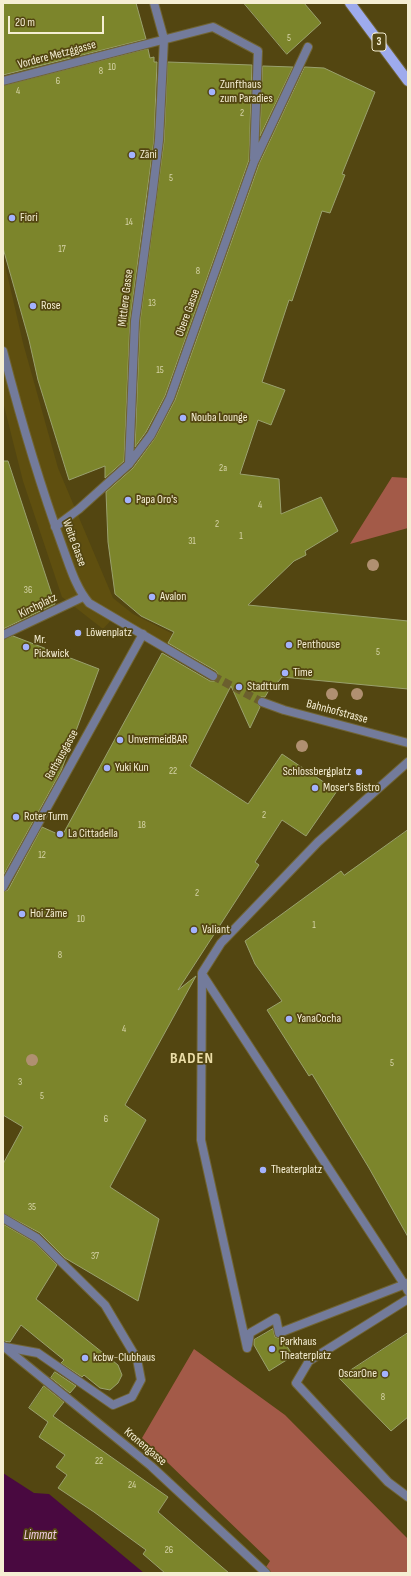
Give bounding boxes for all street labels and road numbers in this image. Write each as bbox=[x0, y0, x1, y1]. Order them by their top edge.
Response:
road number: 3 bbox=[372, 33, 386, 51]
street label: Vordere Metzggasse bbox=[16, 38, 98, 72]
street label: Mittlere Gasse bbox=[115, 269, 137, 327]
street label: Obere Gasse bbox=[173, 287, 203, 339]
street label: Weite Gasse bbox=[59, 518, 89, 568]
street label: Kirchplatz bbox=[17, 591, 59, 621]
street label: Bahnhofstrasse bbox=[305, 697, 369, 727]
street label: Rathausgasse bbox=[42, 727, 82, 783]
street label: Kronengasse bbox=[121, 1425, 169, 1469]

